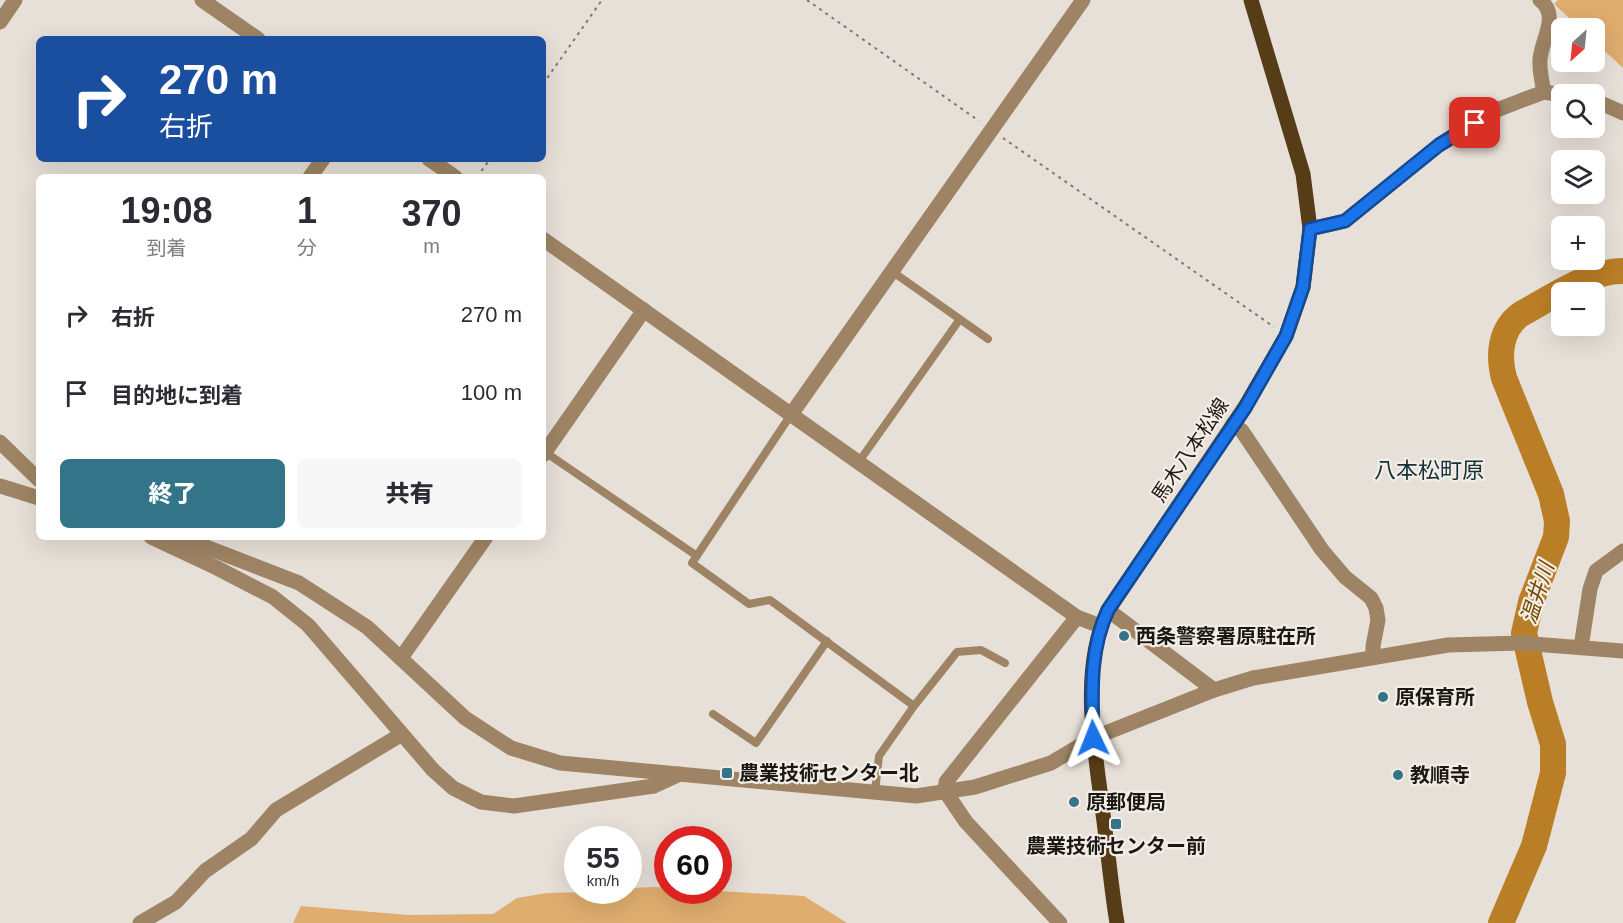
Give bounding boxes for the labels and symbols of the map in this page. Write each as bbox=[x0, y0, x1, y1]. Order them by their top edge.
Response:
north arrow bbox=[1551, 18, 1605, 72]
pin bbox=[1449, 97, 1500, 148]
street label: 馬木八本松線 bbox=[1147, 394, 1233, 506]
district label: 八本松町原 bbox=[1374, 458, 1484, 483]
water label: 温井川 bbox=[1516, 558, 1558, 627]
place label: 西条警察署原駐在所 bbox=[1136, 625, 1316, 647]
marker: 西条警察署原駐在所 bbox=[1117, 629, 1131, 643]
place label: 原保育所 bbox=[1395, 686, 1475, 708]
marker: 原保育所 bbox=[1376, 690, 1390, 704]
position arrow bbox=[1061, 706, 1125, 770]
place label: 農業技術センター北 bbox=[739, 762, 919, 784]
place label: 教順寺 bbox=[1410, 764, 1470, 786]
marker: 農業技術センター北 bbox=[720, 766, 734, 780]
marker: 教順寺 bbox=[1391, 768, 1405, 782]
place label: 原郵便局 bbox=[1086, 791, 1166, 813]
marker: 原郵便局 bbox=[1067, 795, 1081, 809]
marker: 農業技術センター前 bbox=[1109, 817, 1123, 831]
speed limit sign: 60 bbox=[654, 826, 732, 904]
place label: 農業技術センター前 bbox=[1026, 835, 1206, 857]

